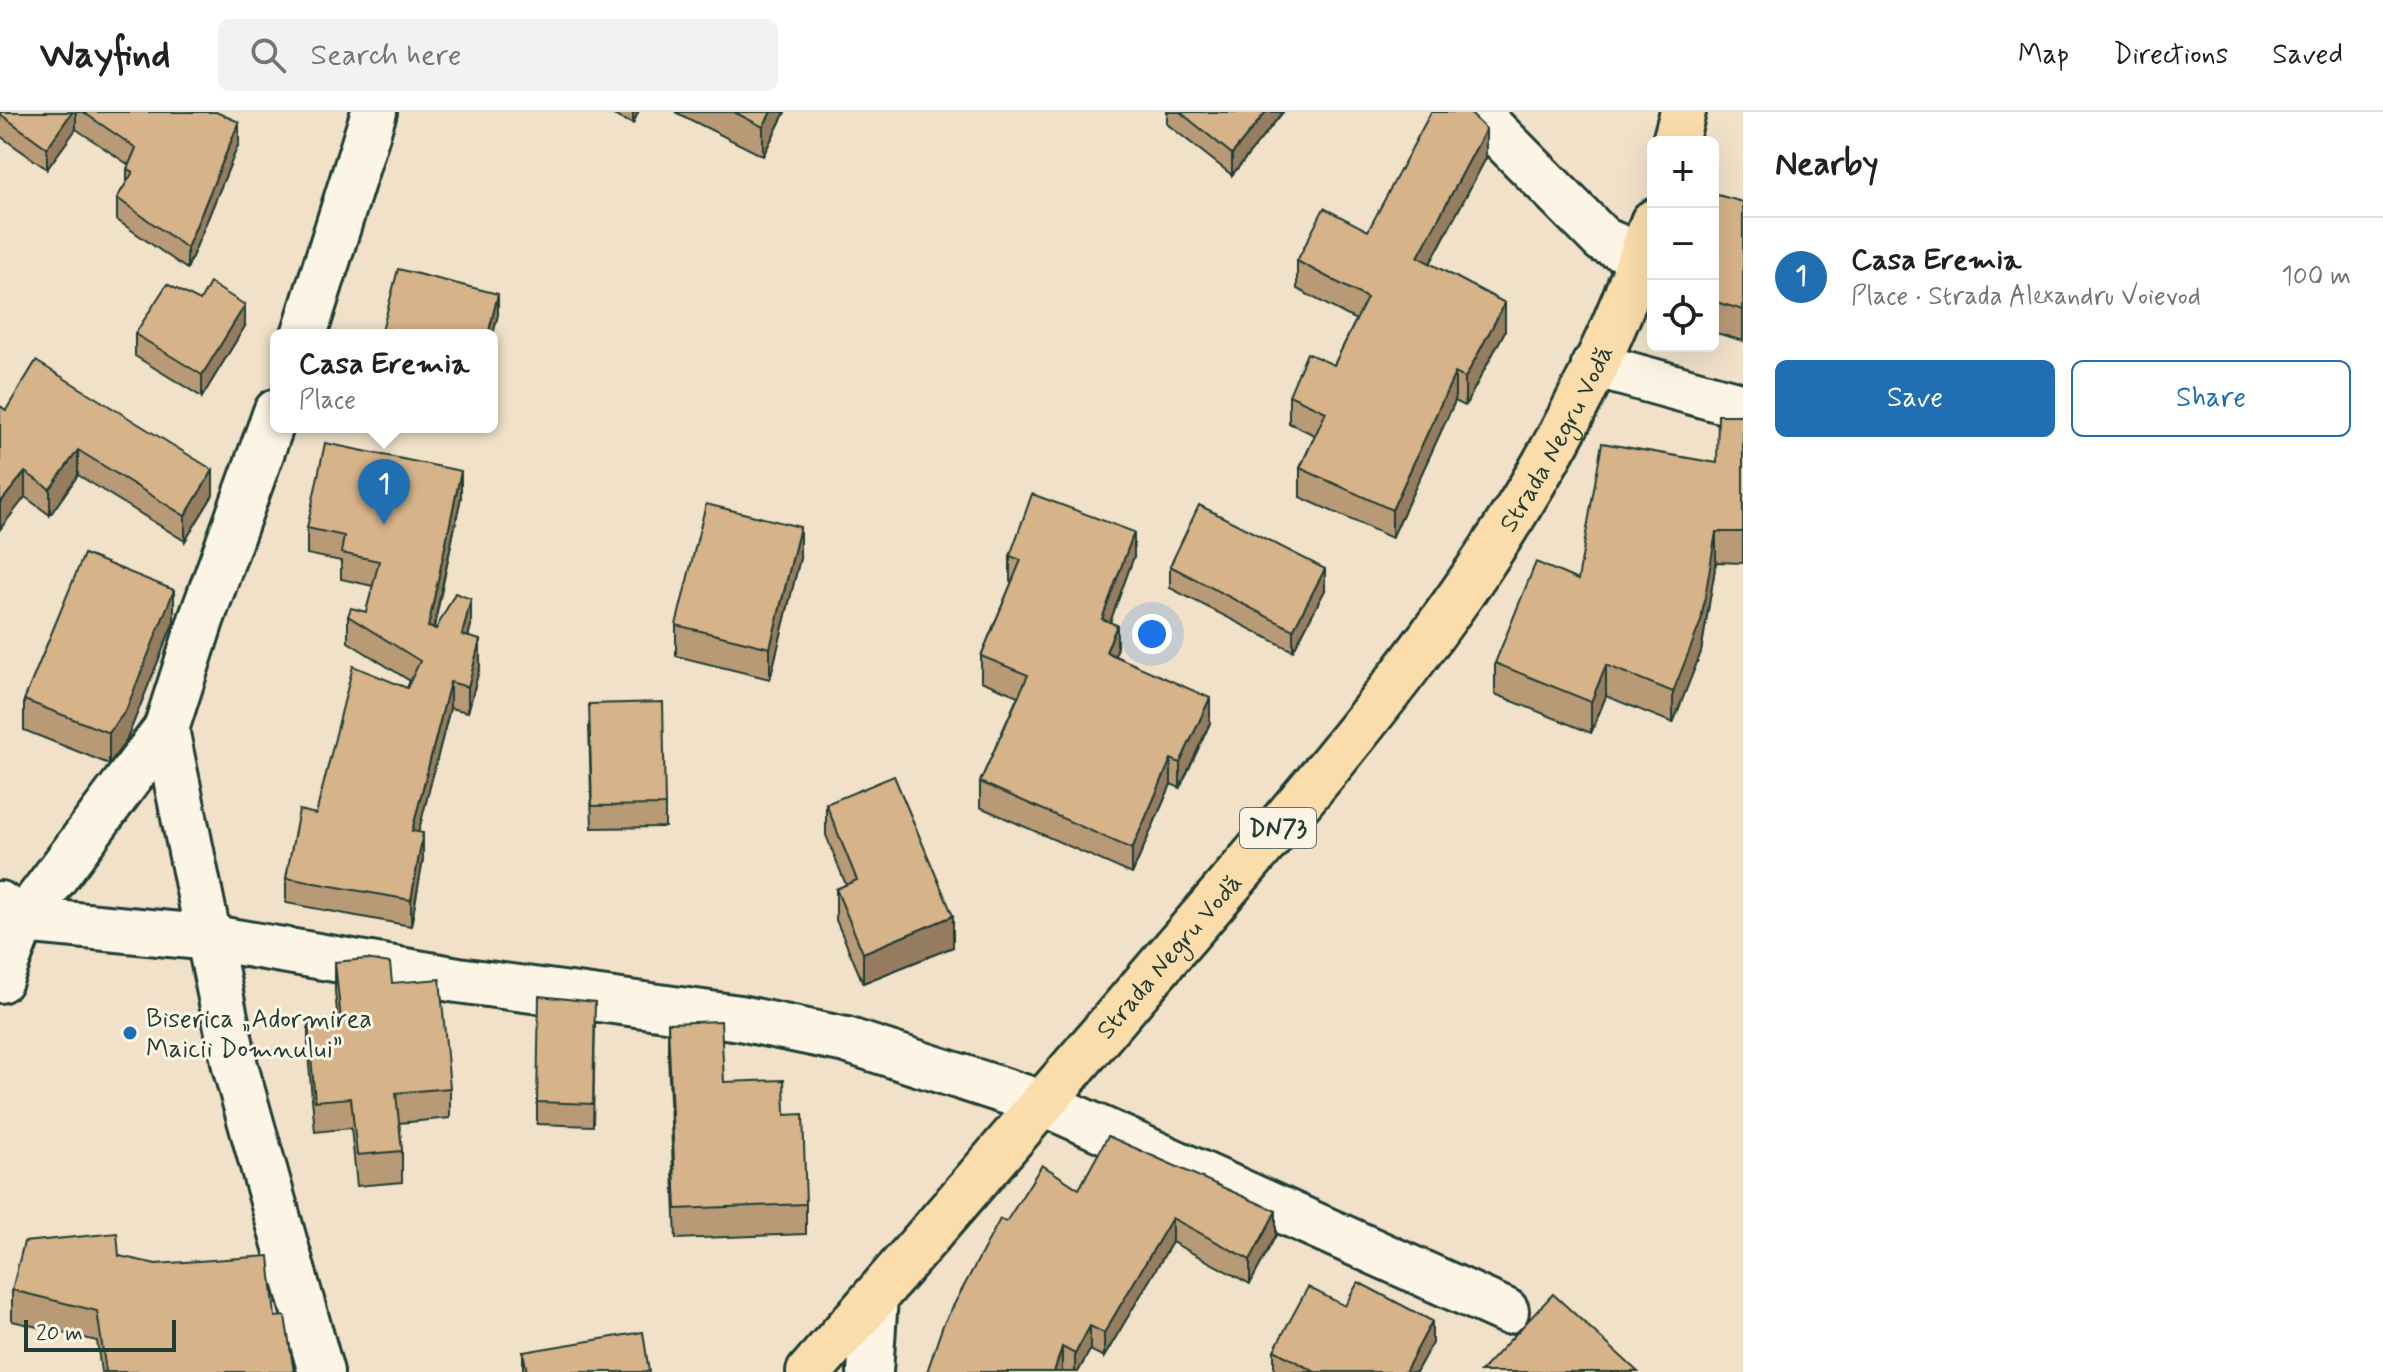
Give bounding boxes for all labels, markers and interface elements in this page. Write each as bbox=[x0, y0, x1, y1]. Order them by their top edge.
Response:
search box bbox=[218, 19, 778, 91]
text: Wayfind bbox=[40, 31, 170, 80]
icon: search bbox=[246, 33, 290, 77]
text: Search here bbox=[310, 36, 461, 75]
text: Map bbox=[2018, 37, 2069, 74]
text: Directions bbox=[2113, 37, 2228, 74]
text: Saved bbox=[2272, 37, 2343, 74]
map controls bbox=[1647, 136, 1719, 352]
button: + bbox=[1647, 136, 1719, 208]
text: Nearby bbox=[1775, 142, 1879, 187]
button: − bbox=[1647, 208, 1719, 280]
text: Casa Eremia bbox=[1851, 241, 2021, 280]
text: 1 bbox=[1795, 260, 1807, 294]
text: 100 m bbox=[2281, 260, 2351, 294]
button: locate bbox=[1647, 280, 1719, 352]
text: Place · Strada Alexandru Voievod bbox=[1851, 280, 2201, 314]
popup bbox=[270, 329, 498, 433]
street label: Strada Negru Vodă bbox=[1492, 340, 1622, 539]
text: Casa Eremia bbox=[299, 345, 469, 384]
button: Save bbox=[1775, 360, 2055, 437]
button: Share bbox=[2071, 360, 2351, 437]
text: Place bbox=[299, 384, 356, 418]
pin: 1 bbox=[358, 459, 410, 525]
your location bbox=[1132, 614, 1172, 654]
road number: DN73 bbox=[1240, 808, 1316, 848]
street label: Strada Negru Vodă bbox=[1090, 867, 1251, 1047]
place label: Biserica „Adormirea Maicii Domnului” bbox=[146, 1003, 372, 1067]
marker: Biserica „Adormirea Maicii Domnului” bbox=[121, 1024, 139, 1042]
scale bar bbox=[24, 1316, 176, 1352]
text: 20 m bbox=[36, 1320, 83, 1348]

